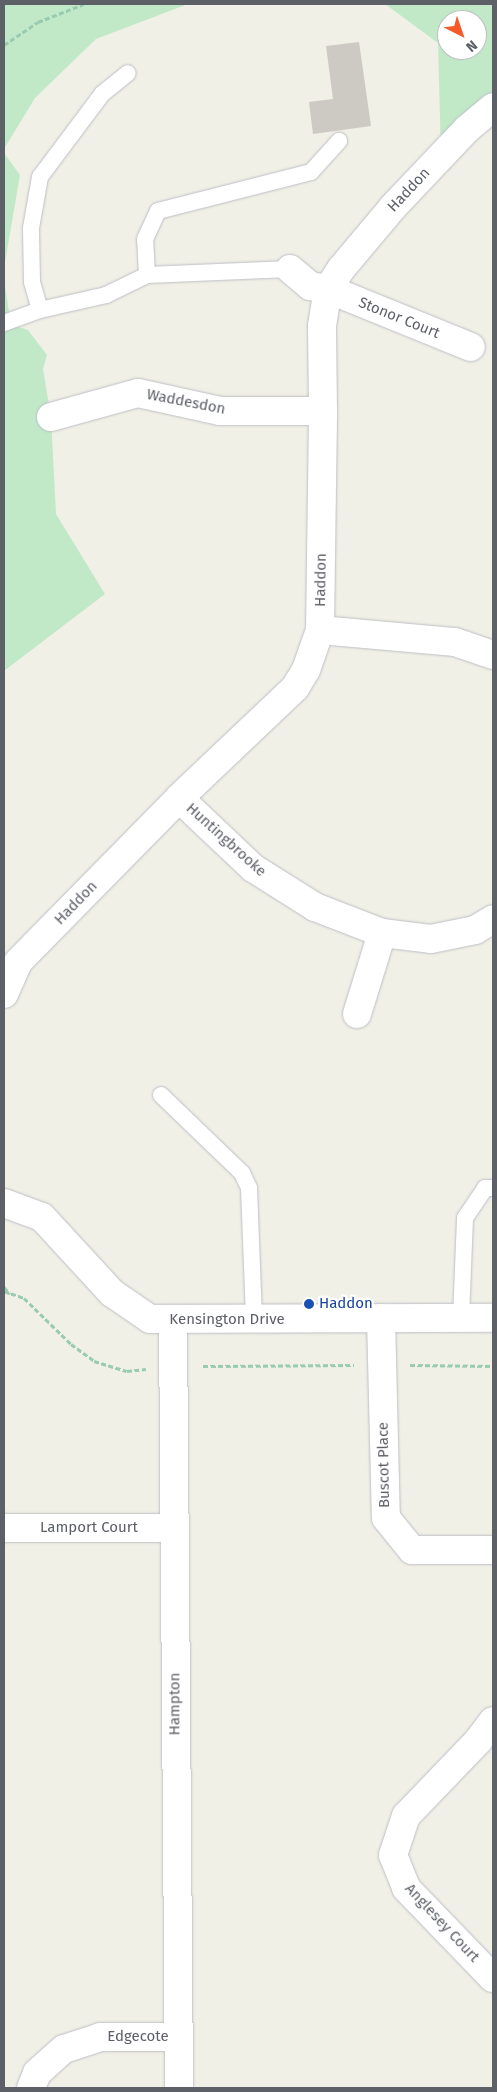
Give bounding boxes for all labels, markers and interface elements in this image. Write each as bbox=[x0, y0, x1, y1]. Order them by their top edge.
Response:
north arrow bbox=[437, 10, 487, 60]
text: N bbox=[462, 36, 481, 55]
street label: Haddon bbox=[384, 164, 434, 216]
street label: Stonor Court bbox=[356, 294, 442, 342]
street label: Waddesdon bbox=[145, 386, 227, 418]
street label: Haddon bbox=[312, 553, 330, 607]
street label: Huntingbrooke bbox=[182, 799, 270, 881]
street label: Haddon bbox=[51, 877, 101, 929]
place label: Haddon bbox=[319, 1295, 373, 1313]
marker: Haddon bbox=[303, 1298, 315, 1310]
street label: Kensington Drive bbox=[169, 1311, 285, 1329]
street label: Buscot Place bbox=[374, 1422, 394, 1508]
street label: Lamport Court bbox=[40, 1519, 138, 1537]
street label: Hampton bbox=[166, 1673, 184, 1735]
street label: Anglesey Court bbox=[401, 1880, 483, 1966]
street label: Edgecote bbox=[107, 2028, 169, 2046]

